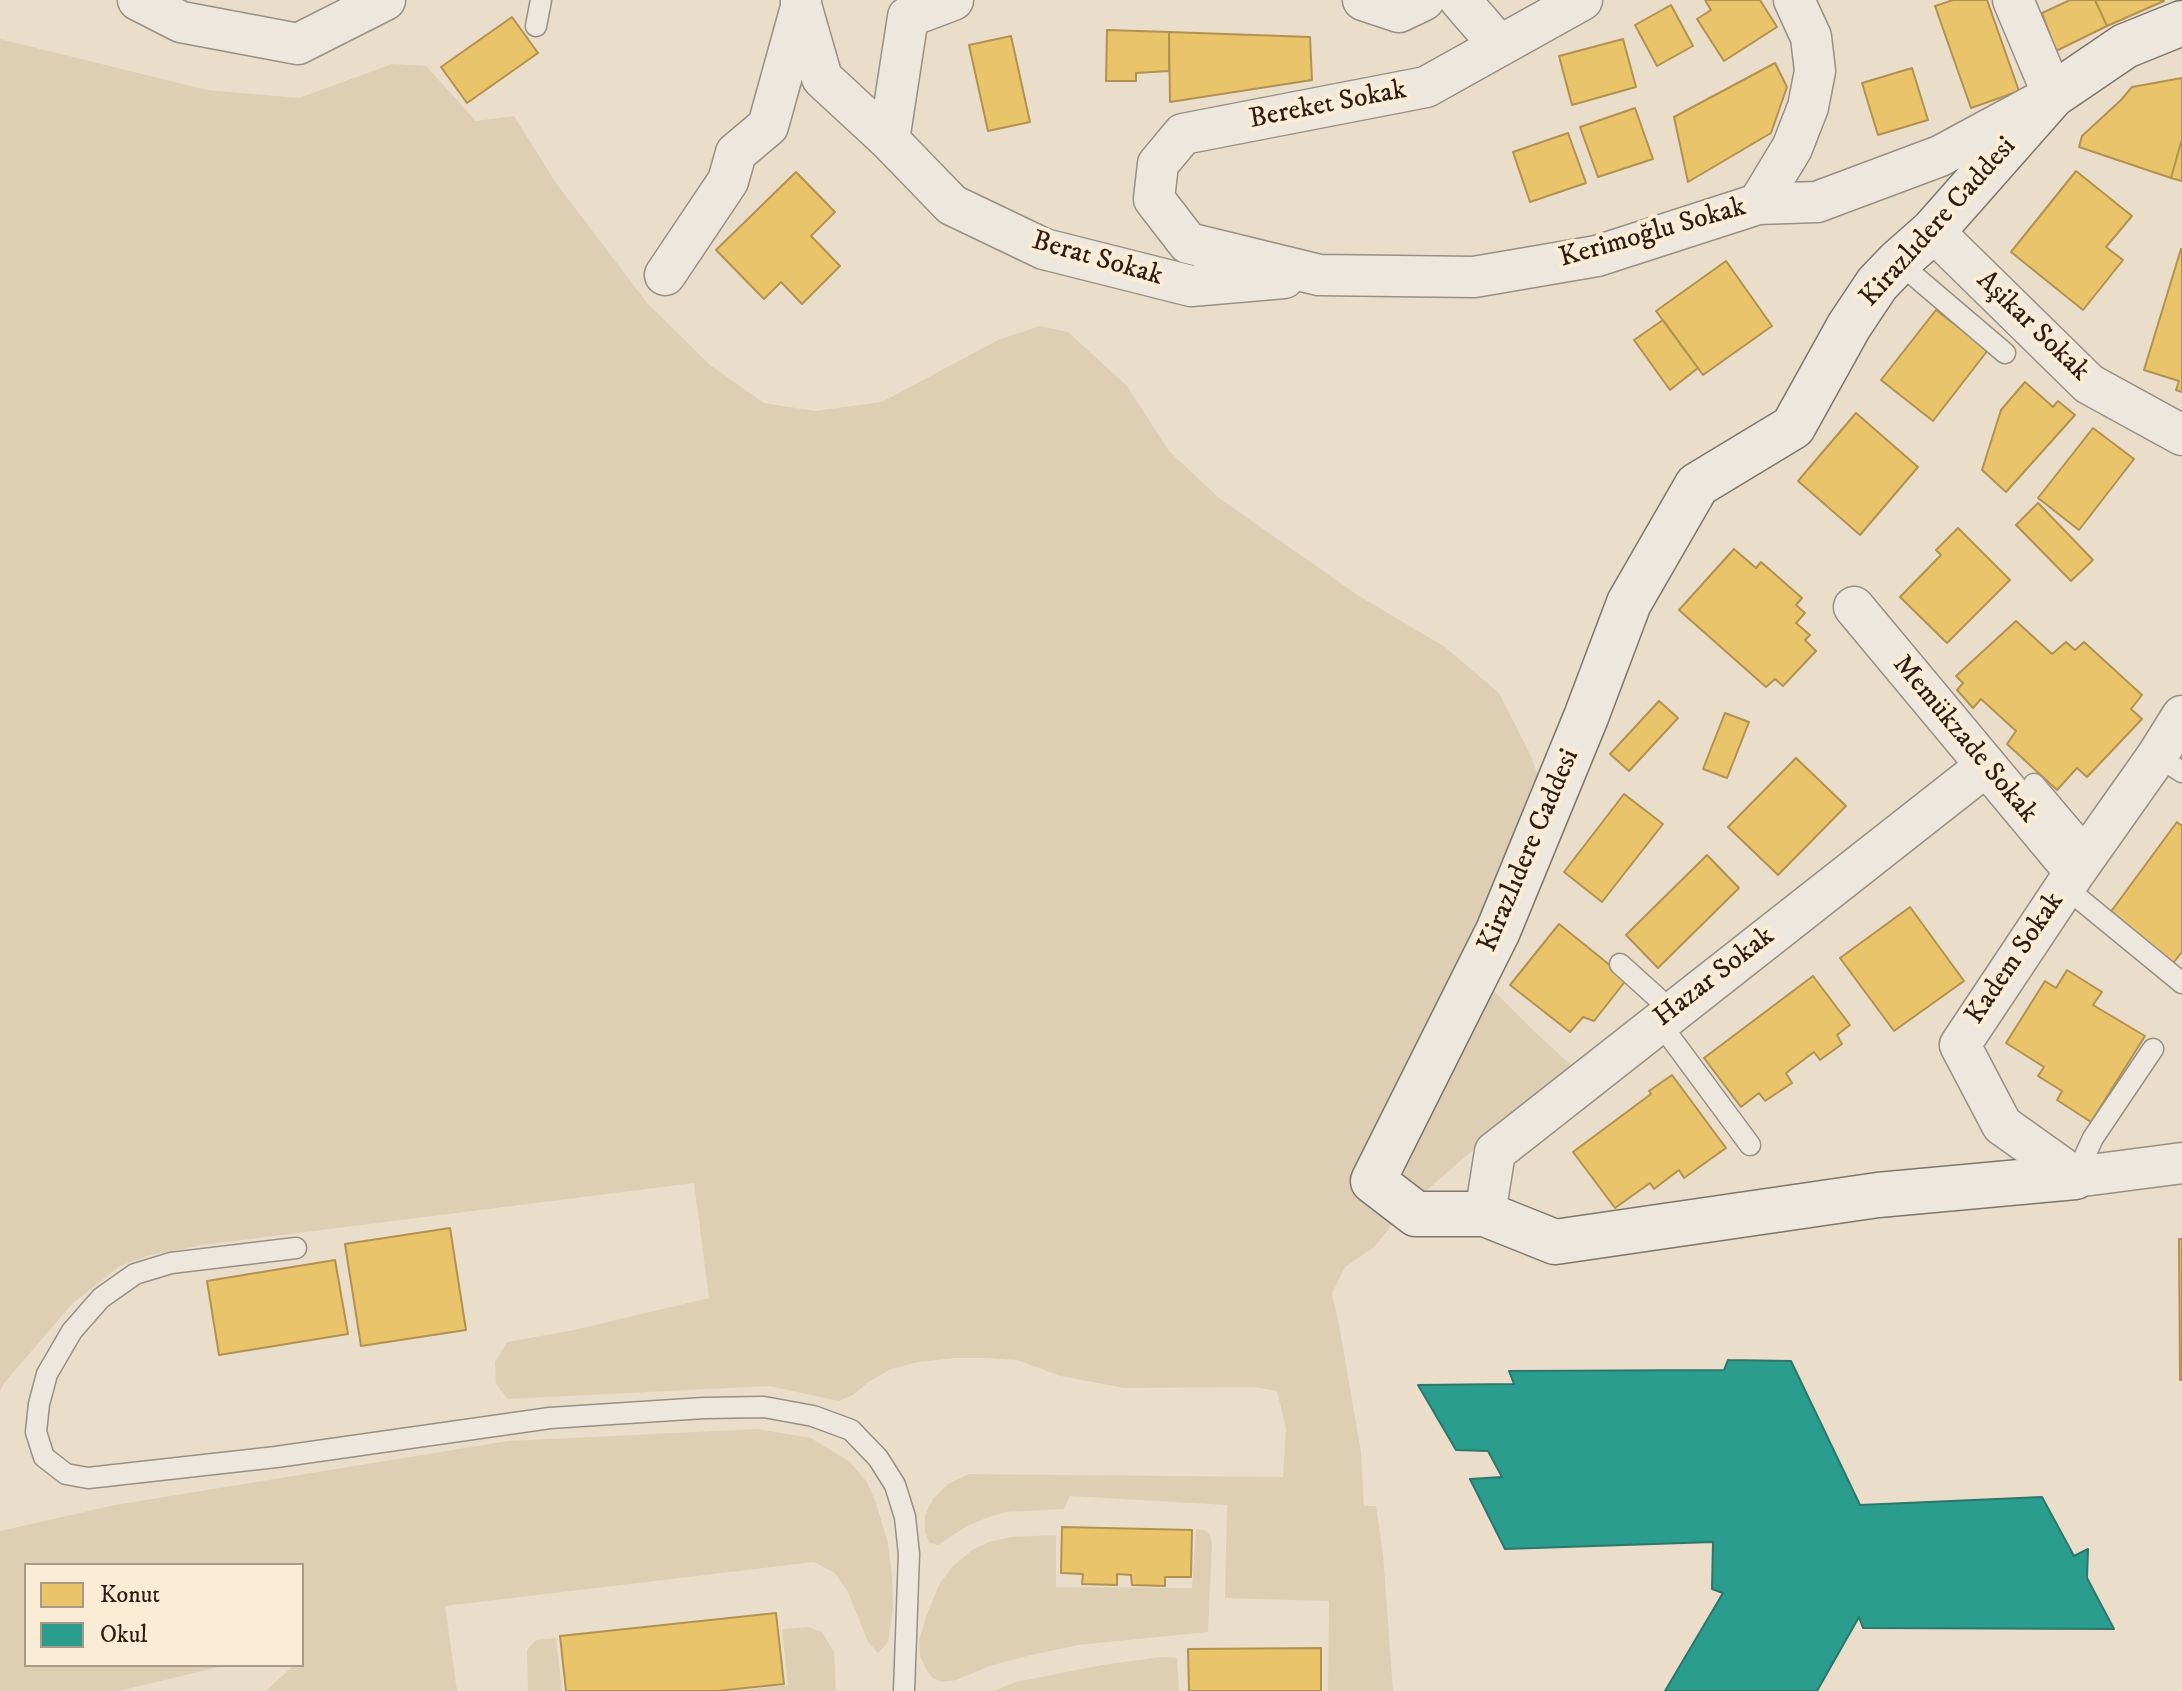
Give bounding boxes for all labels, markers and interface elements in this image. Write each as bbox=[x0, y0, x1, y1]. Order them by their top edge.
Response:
street label: Bereket Sokak bbox=[1247, 74, 1409, 138]
street label: Kirazlıdere Caddesi bbox=[1854, 131, 2024, 315]
street label: Kerimoğlu Sokak bbox=[1556, 191, 1750, 277]
street label: Berat Sokak bbox=[1028, 225, 1166, 295]
street label: Aşikar Sokak bbox=[1968, 265, 2096, 389]
street label: Memükzade Sokak bbox=[1884, 649, 2044, 831]
street label: Kirazlıdere Caddesi bbox=[1472, 744, 1588, 958]
street label: Kadem Sokak bbox=[1960, 887, 2072, 1031]
street label: Hazar Sokak bbox=[1648, 921, 1782, 1035]
legend bbox=[24, 1563, 304, 1667]
text: Konut bbox=[100, 1580, 160, 1610]
text: Okul bbox=[100, 1620, 147, 1650]

